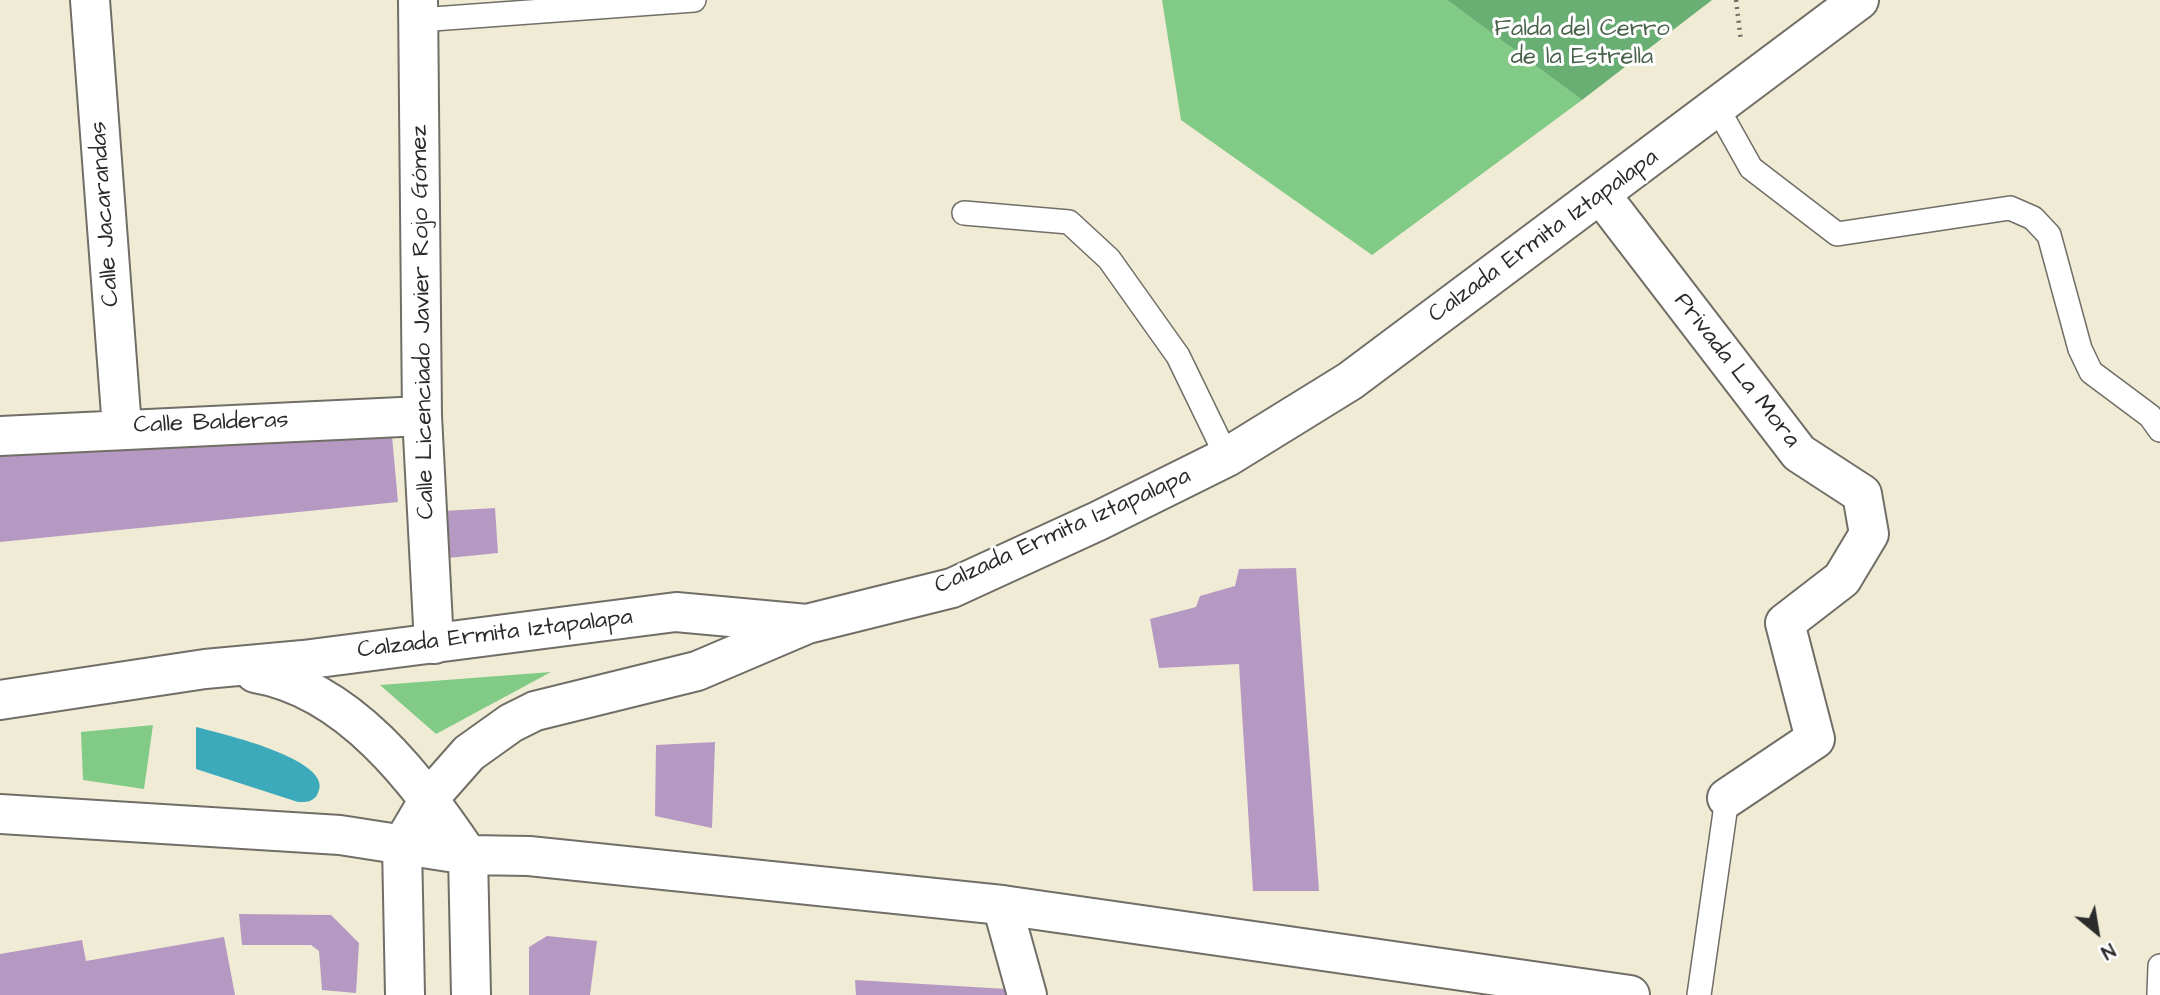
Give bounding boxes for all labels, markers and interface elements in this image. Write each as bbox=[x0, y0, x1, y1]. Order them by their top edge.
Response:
park label: Falda del Cerro de la Estrella bbox=[1494, 16, 1670, 72]
street label: Calle Jacarandas bbox=[85, 120, 127, 308]
street label: Calle Licenciado Javier Rojo Gómez bbox=[406, 124, 442, 520]
street label: Calzada Ermita Iztapalapa bbox=[1423, 144, 1665, 330]
street label: Privada La Mora bbox=[1667, 288, 1805, 454]
street label: Calle Balderas bbox=[133, 407, 289, 441]
street label: Calzada Ermita Iztapalapa bbox=[931, 463, 1195, 601]
street label: Calzada Ermita Iztapalapa bbox=[356, 604, 634, 666]
north arrow bbox=[2062, 897, 2132, 967]
text: N bbox=[2096, 936, 2120, 965]

